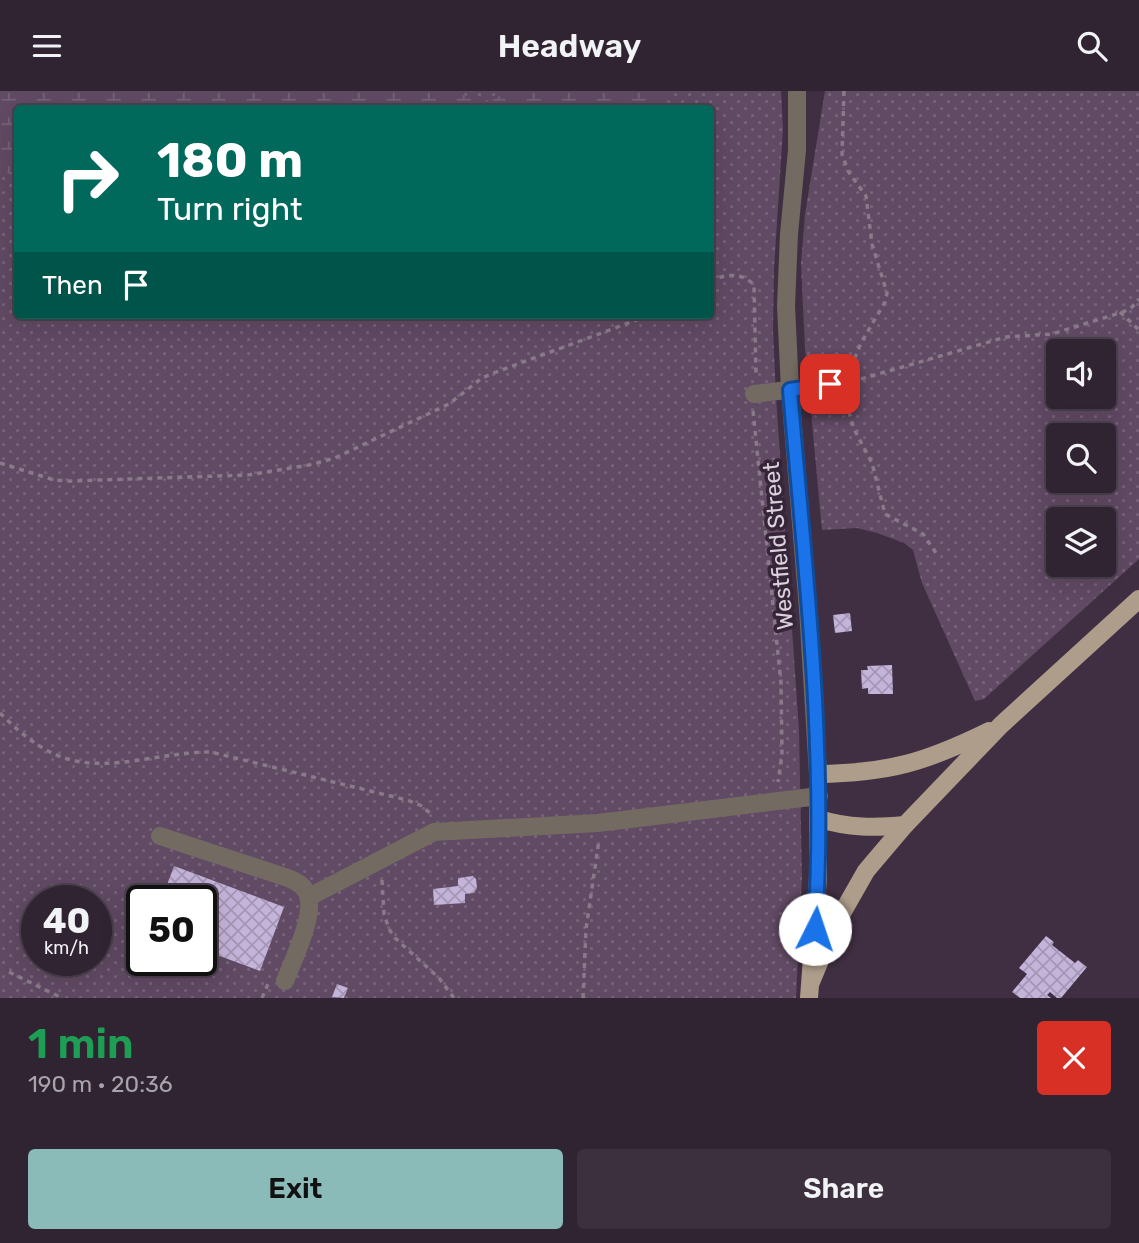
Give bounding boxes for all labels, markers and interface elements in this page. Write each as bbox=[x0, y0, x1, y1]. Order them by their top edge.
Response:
icon: menu bbox=[28, 27, 66, 65]
text: Headway bbox=[498, 27, 641, 65]
icon: search bbox=[1073, 27, 1111, 65]
text: 180 m bbox=[157, 131, 303, 189]
icon: right bbox=[42, 133, 133, 224]
text: Turn right bbox=[157, 190, 302, 228]
icon: arrive bbox=[117, 266, 155, 304]
text: Then bbox=[42, 270, 103, 301]
map controls bbox=[1046, 339, 1116, 577]
button: sound bbox=[1046, 339, 1116, 409]
pin bbox=[800, 354, 860, 414]
icon: arrive bbox=[811, 365, 849, 403]
button: search bbox=[1046, 423, 1116, 493]
street label: Westfield Street bbox=[757, 461, 799, 631]
button: layers bbox=[1046, 507, 1116, 577]
speed limit sign: 50 bbox=[126, 885, 217, 976]
position arrow bbox=[778, 892, 852, 966]
text: 40 bbox=[43, 900, 90, 942]
text: km/h bbox=[44, 937, 89, 959]
text: 1 min bbox=[28, 1019, 134, 1069]
button: close bbox=[1037, 1021, 1111, 1095]
text: 190 m · 20:36 bbox=[28, 1070, 173, 1098]
button: Exit bbox=[28, 1149, 563, 1229]
button: Share bbox=[577, 1149, 1111, 1229]

